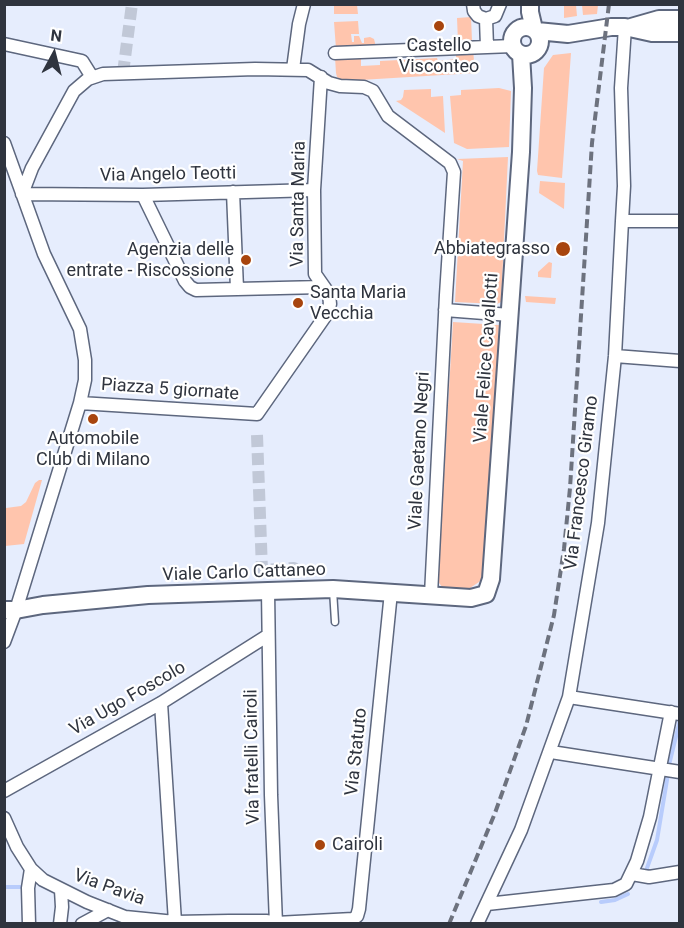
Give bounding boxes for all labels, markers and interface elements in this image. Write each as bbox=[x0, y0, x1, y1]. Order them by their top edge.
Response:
marker: Castello Visconteo bbox=[432, 19, 446, 33]
north arrow bbox=[24, 24, 84, 84]
text: N bbox=[49, 26, 63, 46]
place label: Castello Visconteo bbox=[399, 35, 479, 78]
street label: Via Santa Maria bbox=[287, 141, 311, 267]
street label: Via Angelo Teotti bbox=[100, 163, 236, 187]
place label: Abbiategrasso bbox=[434, 238, 550, 260]
place label: Agenzia delle entrate - Riscossione bbox=[67, 239, 234, 282]
marker: Abbiategrasso bbox=[554, 240, 572, 258]
marker: Agenzia delle entrate - Riscossione bbox=[239, 253, 253, 267]
street label: Viale Felice Cavallotti bbox=[470, 272, 504, 444]
place label: Santa Maria Vecchia bbox=[310, 282, 406, 324]
marker: Santa Maria Vecchia bbox=[291, 296, 305, 310]
street label: Viale Gaetano Negri bbox=[405, 371, 435, 531]
street label: Piazza 5 giornate bbox=[100, 374, 240, 406]
street label: Via Francesco Giramo bbox=[561, 394, 603, 572]
marker: Automobile Club di Milano bbox=[86, 412, 100, 426]
place label: Automobile Club di Milano bbox=[36, 428, 150, 470]
street label: Viale Carlo Cattaneo bbox=[162, 559, 326, 587]
street label: Via Ugo Foscolo bbox=[66, 657, 190, 741]
street label: Via fratelli Cairoli bbox=[241, 689, 265, 825]
street label: Via Statuto bbox=[342, 707, 372, 797]
place label: Cairoli bbox=[332, 834, 383, 856]
marker: Cairoli bbox=[313, 838, 327, 852]
street label: Via Pavia bbox=[71, 865, 147, 911]

